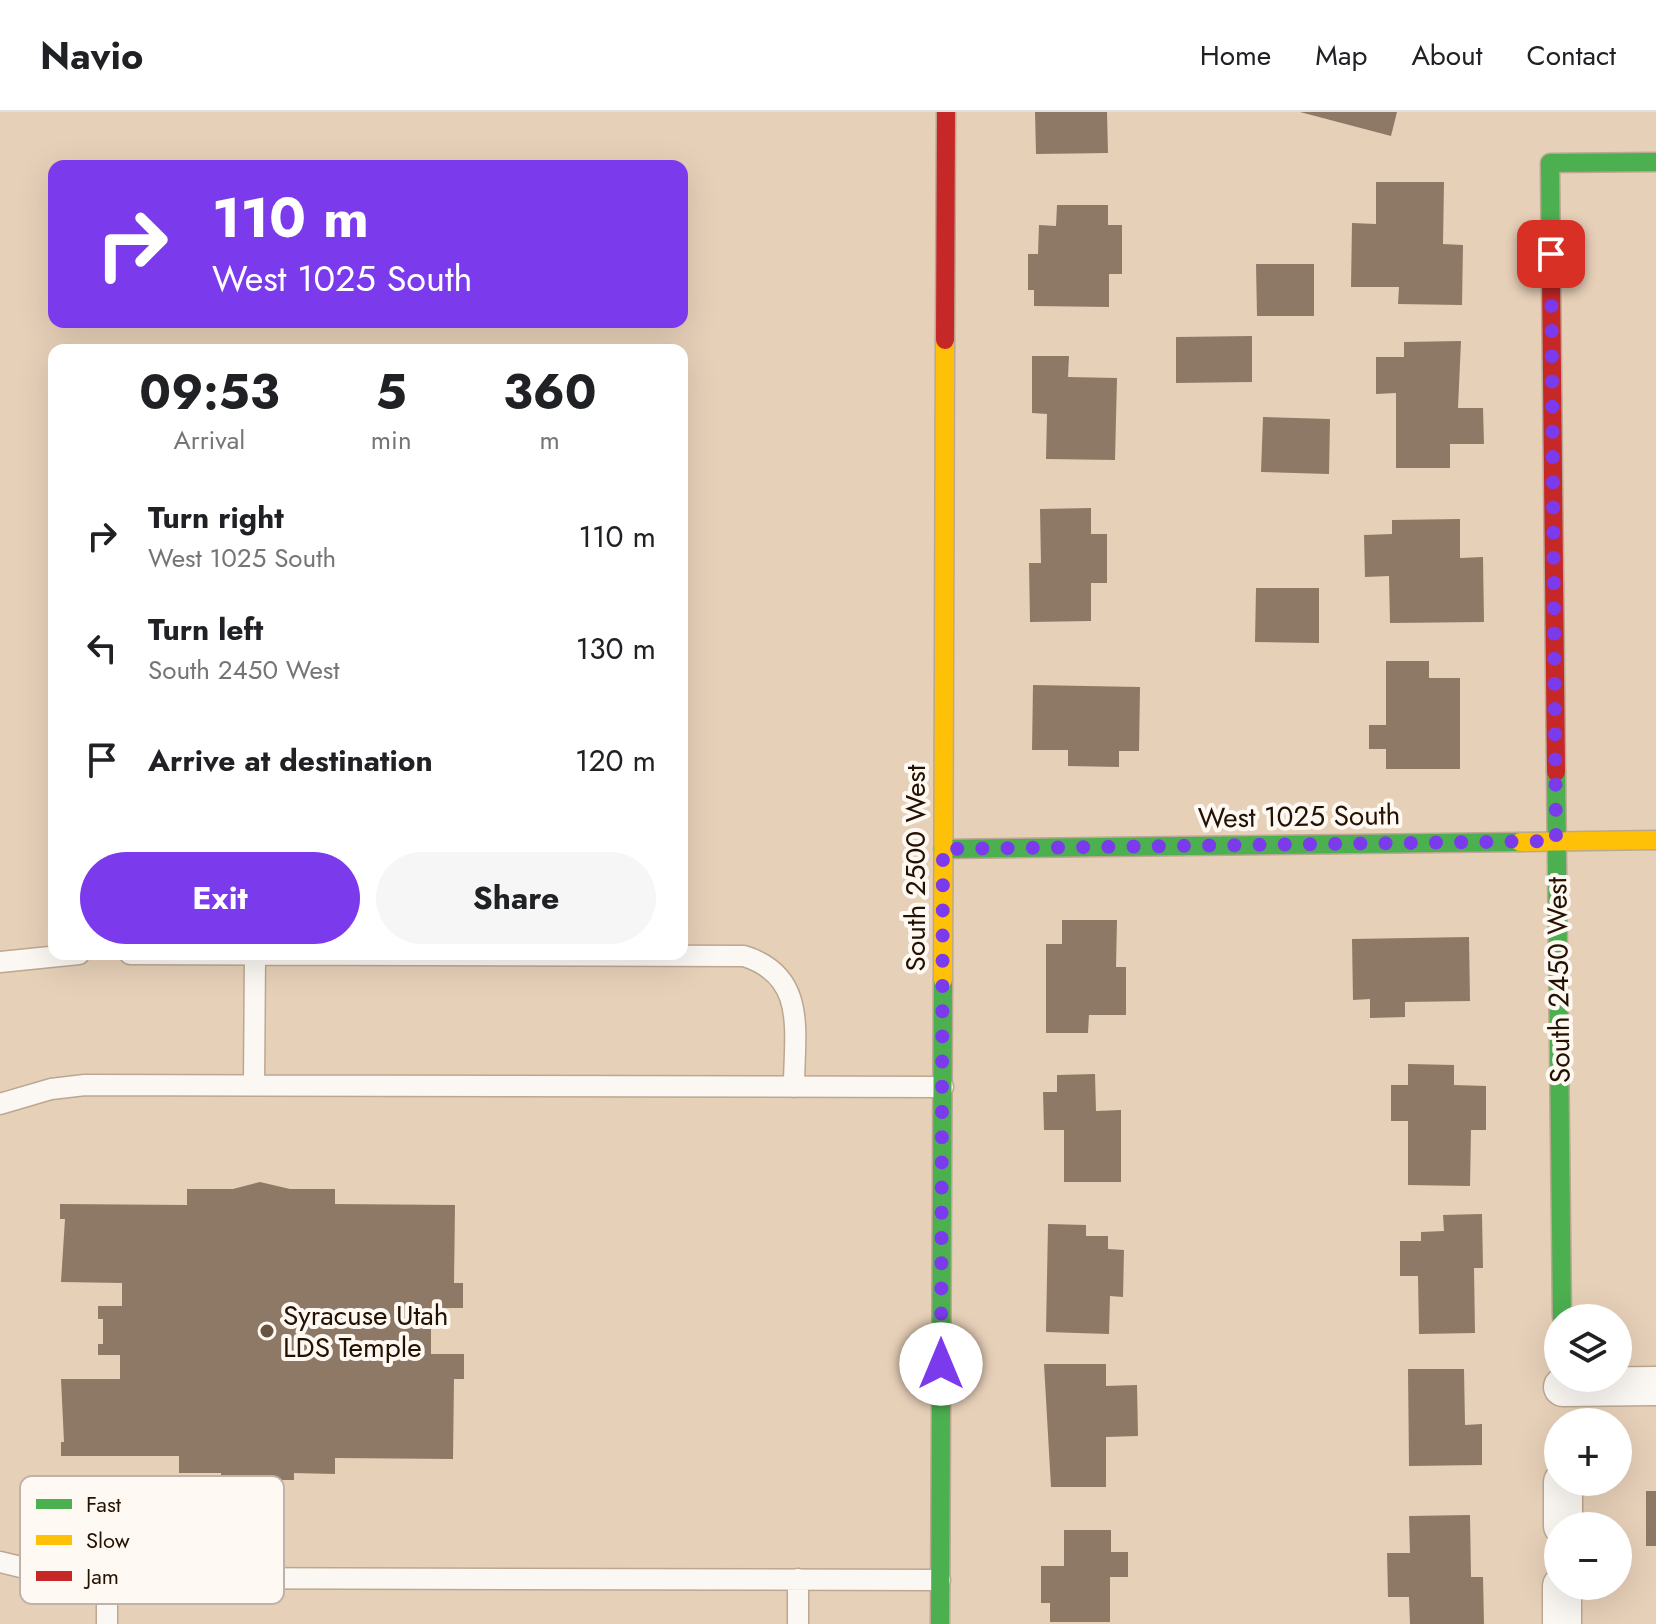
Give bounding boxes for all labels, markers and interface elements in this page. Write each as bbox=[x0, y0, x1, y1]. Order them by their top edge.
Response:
text: Navio bbox=[40, 28, 143, 83]
text: Home bbox=[1200, 35, 1271, 76]
text: Map bbox=[1315, 35, 1367, 76]
text: About bbox=[1411, 35, 1483, 76]
text: Contact bbox=[1527, 35, 1616, 76]
text: 110 m bbox=[212, 177, 369, 258]
icon: right bbox=[80, 192, 184, 296]
pin bbox=[1517, 220, 1585, 288]
icon: arrive bbox=[1529, 232, 1573, 276]
text: West 1025 South bbox=[212, 252, 472, 304]
text: 09:53 bbox=[139, 358, 279, 427]
text: 5 bbox=[376, 358, 407, 427]
text: 360 bbox=[503, 358, 597, 427]
text: Arrival bbox=[174, 421, 245, 459]
text: min bbox=[371, 421, 412, 459]
text: m bbox=[540, 421, 560, 459]
text: Turn right bbox=[148, 496, 284, 539]
icon: right bbox=[80, 514, 124, 558]
text: 110 m bbox=[579, 515, 656, 558]
text: West 1025 South bbox=[148, 539, 336, 577]
text: Turn left bbox=[148, 608, 263, 651]
icon: left bbox=[80, 626, 124, 670]
text: 130 m bbox=[576, 627, 656, 670]
text: South 2450 West bbox=[148, 651, 340, 689]
icon: arrive bbox=[80, 738, 124, 782]
text: Arrive at destination bbox=[148, 739, 433, 782]
text: 120 m bbox=[575, 739, 656, 782]
street label: South 2500 West bbox=[895, 764, 936, 971]
street label: West 1025 South bbox=[1197, 794, 1401, 839]
button: Exit bbox=[80, 852, 360, 944]
button: Share bbox=[376, 852, 656, 944]
street label: South 2450 West bbox=[1536, 876, 1581, 1083]
place label: Syracuse Utah LDS Temple bbox=[283, 1295, 448, 1368]
map controls bbox=[1544, 1304, 1632, 1600]
button: layers bbox=[1544, 1304, 1632, 1392]
marker: Syracuse Utah LDS Temple bbox=[258, 1322, 276, 1340]
position arrow bbox=[899, 1322, 983, 1406]
button: + bbox=[1544, 1408, 1632, 1496]
legend bbox=[20, 1476, 284, 1604]
text: Fast bbox=[86, 1488, 122, 1520]
button: − bbox=[1544, 1512, 1632, 1600]
text: Slow bbox=[86, 1524, 130, 1556]
text: Jam bbox=[83, 1560, 119, 1592]

